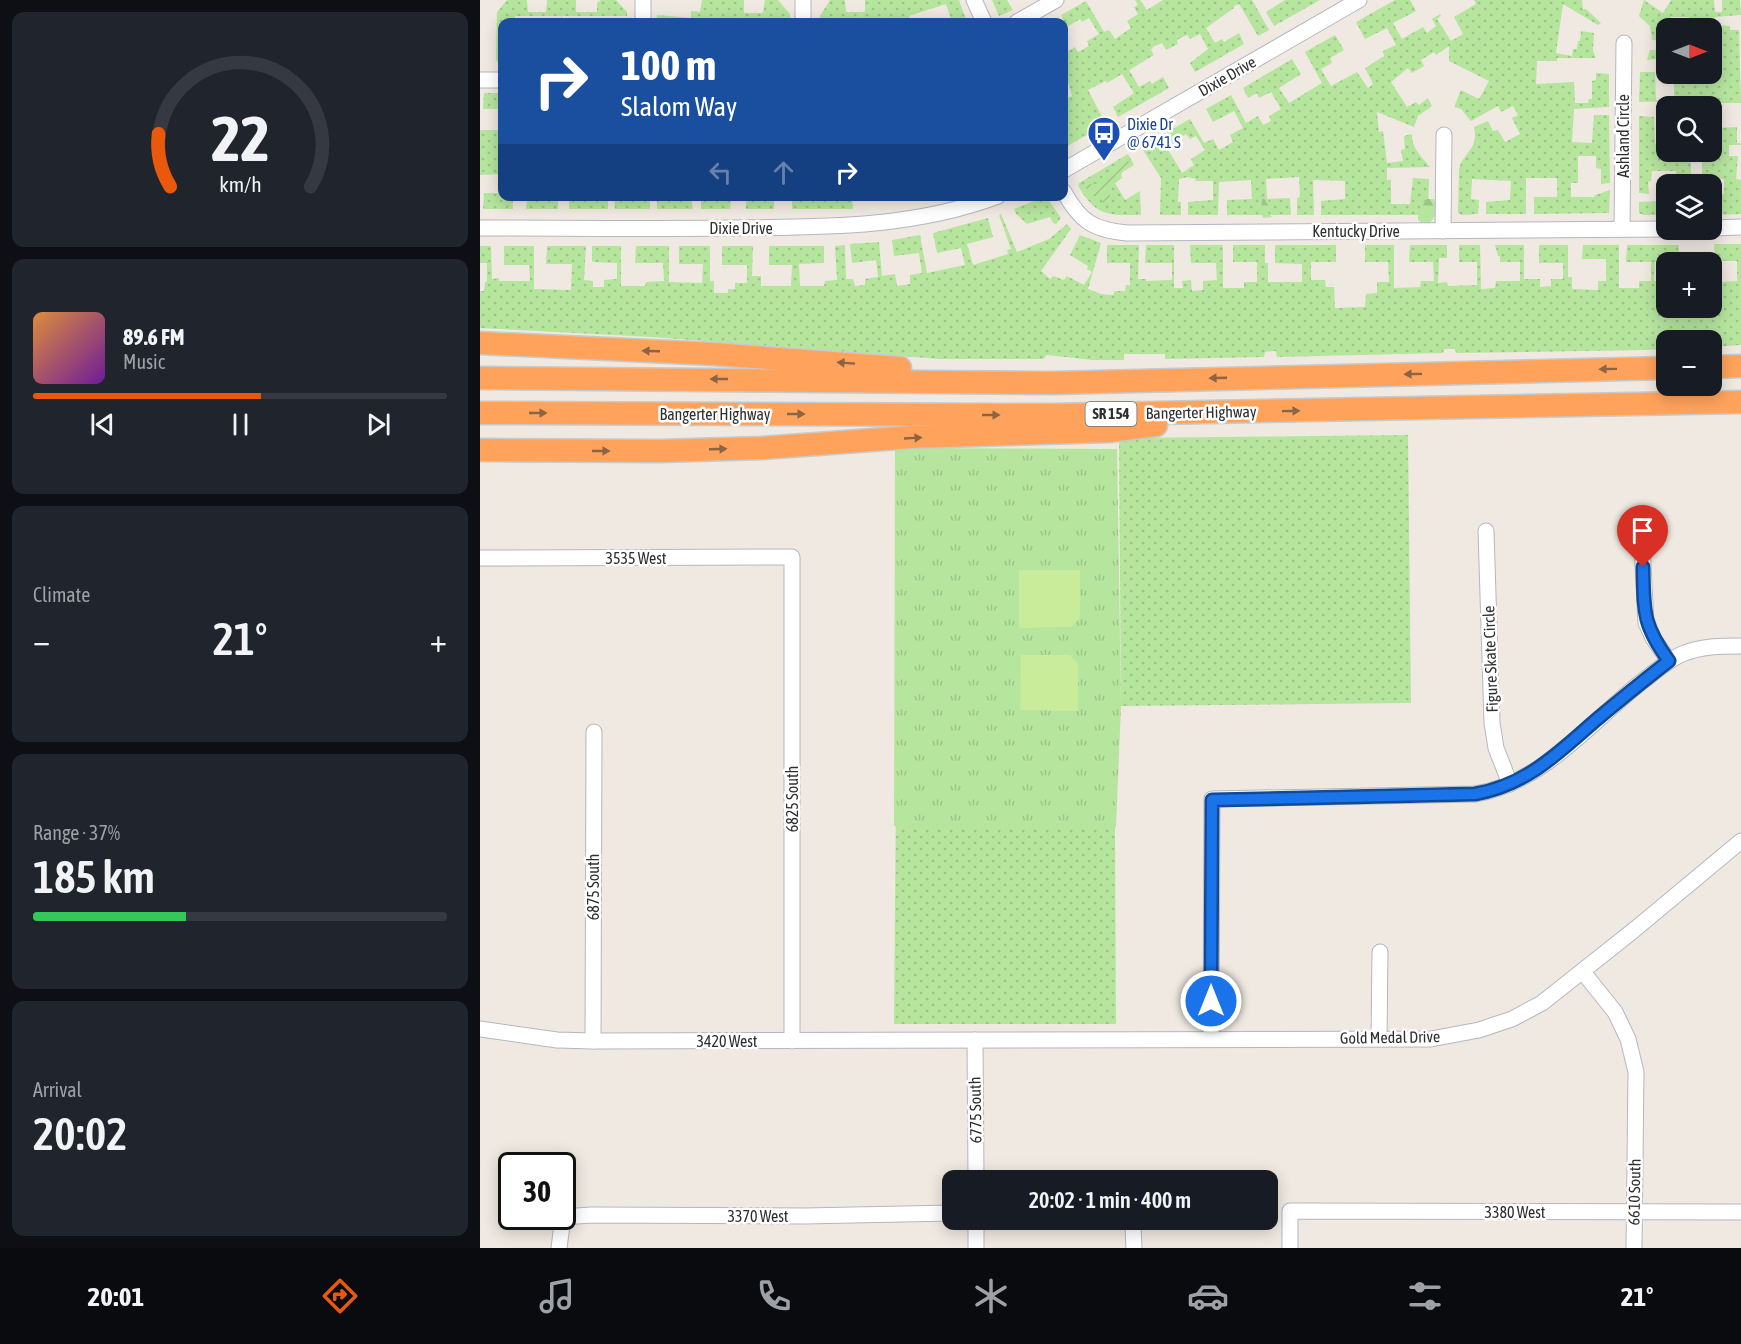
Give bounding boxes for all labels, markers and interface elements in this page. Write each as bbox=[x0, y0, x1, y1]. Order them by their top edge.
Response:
north arrow bbox=[1656, 18, 1722, 84]
map controls bbox=[1656, 18, 1722, 396]
text: 100 m bbox=[621, 41, 716, 89]
icon: right bbox=[522, 42, 600, 120]
street label: Dixie Drive bbox=[1195, 52, 1259, 100]
text: Slalom Way bbox=[621, 91, 737, 122]
street label: Ashland Circle bbox=[1614, 94, 1632, 178]
button: search bbox=[1656, 96, 1722, 162]
text: 22 bbox=[211, 103, 269, 174]
bus stop icon: Dixie Dr @ 6741 S bbox=[1086, 115, 1122, 162]
place label: Dixie Dr @ 6741 S bbox=[1127, 115, 1181, 151]
icon: left bbox=[704, 156, 737, 189]
icon: ahead bbox=[767, 156, 800, 189]
icon: right bbox=[830, 156, 863, 189]
text: km/h bbox=[219, 172, 261, 197]
button: layers bbox=[1656, 174, 1722, 240]
street label: Dixie Drive bbox=[709, 219, 773, 237]
street label: Kentucky Drive bbox=[1312, 222, 1400, 241]
button: + bbox=[1656, 252, 1722, 318]
text: 89.6 FM bbox=[123, 324, 185, 350]
button: − bbox=[1656, 330, 1722, 396]
one-way arrow bbox=[642, 347, 661, 356]
text: Music bbox=[123, 350, 165, 373]
one-way arrow bbox=[836, 359, 855, 368]
one-way arrow bbox=[1599, 365, 1618, 374]
one-way arrow bbox=[1404, 369, 1423, 378]
one-way arrow bbox=[1209, 373, 1228, 383]
one-way arrow bbox=[709, 374, 728, 384]
road number: SR 154 bbox=[1086, 402, 1136, 426]
street label: Bangerter Highway bbox=[1145, 402, 1257, 423]
street label: Bangerter Highway bbox=[660, 405, 771, 424]
one-way arrow bbox=[1282, 406, 1301, 416]
icon: previous bbox=[86, 408, 119, 441]
icon: pause bbox=[224, 408, 257, 441]
icon: next bbox=[362, 408, 395, 441]
one-way arrow bbox=[529, 408, 548, 418]
one-way arrow bbox=[787, 409, 806, 419]
one-way arrow bbox=[982, 410, 1001, 420]
one-way arrow bbox=[903, 433, 922, 442]
one-way arrow bbox=[709, 444, 728, 454]
one-way arrow bbox=[592, 446, 611, 455]
pin bbox=[1617, 505, 1668, 567]
icon: arrive bbox=[1626, 514, 1659, 547]
street label: 3535 West bbox=[606, 549, 667, 567]
text: Climate bbox=[33, 583, 90, 606]
street label: Figure Skate Circle bbox=[1479, 605, 1502, 713]
text: 21° bbox=[213, 613, 267, 665]
text: − bbox=[33, 621, 50, 659]
text: + bbox=[430, 621, 447, 659]
street label: 6825 South bbox=[783, 766, 801, 832]
text: Range · 37% bbox=[33, 821, 120, 844]
text: 185 km bbox=[33, 851, 155, 903]
street label: 6875 South bbox=[584, 854, 602, 920]
position arrow bbox=[1179, 969, 1243, 1033]
street label: Gold Medal Drive bbox=[1340, 1027, 1440, 1047]
street label: 3420 West bbox=[697, 1032, 758, 1050]
street label: 6775 South bbox=[965, 1077, 985, 1143]
text: Arrival bbox=[33, 1078, 82, 1101]
text: 20:02 bbox=[33, 1108, 127, 1160]
speed limit sign: 30 bbox=[498, 1152, 576, 1230]
street label: 6610 South bbox=[1624, 1159, 1644, 1225]
text: 20:02 · 1 min · 400 m bbox=[1029, 1187, 1191, 1213]
street label: 3380 West bbox=[1485, 1203, 1546, 1221]
street label: 3370 West bbox=[728, 1207, 789, 1225]
icon: directions bbox=[319, 1275, 361, 1317]
icon: music bbox=[536, 1275, 578, 1317]
icon: phone bbox=[753, 1275, 795, 1317]
icon: climate bbox=[970, 1275, 1012, 1317]
icon: car bbox=[1187, 1275, 1229, 1317]
icon: filters bbox=[1404, 1275, 1446, 1317]
text: 20:01 bbox=[87, 1281, 144, 1312]
text: 21° bbox=[1621, 1281, 1654, 1312]

